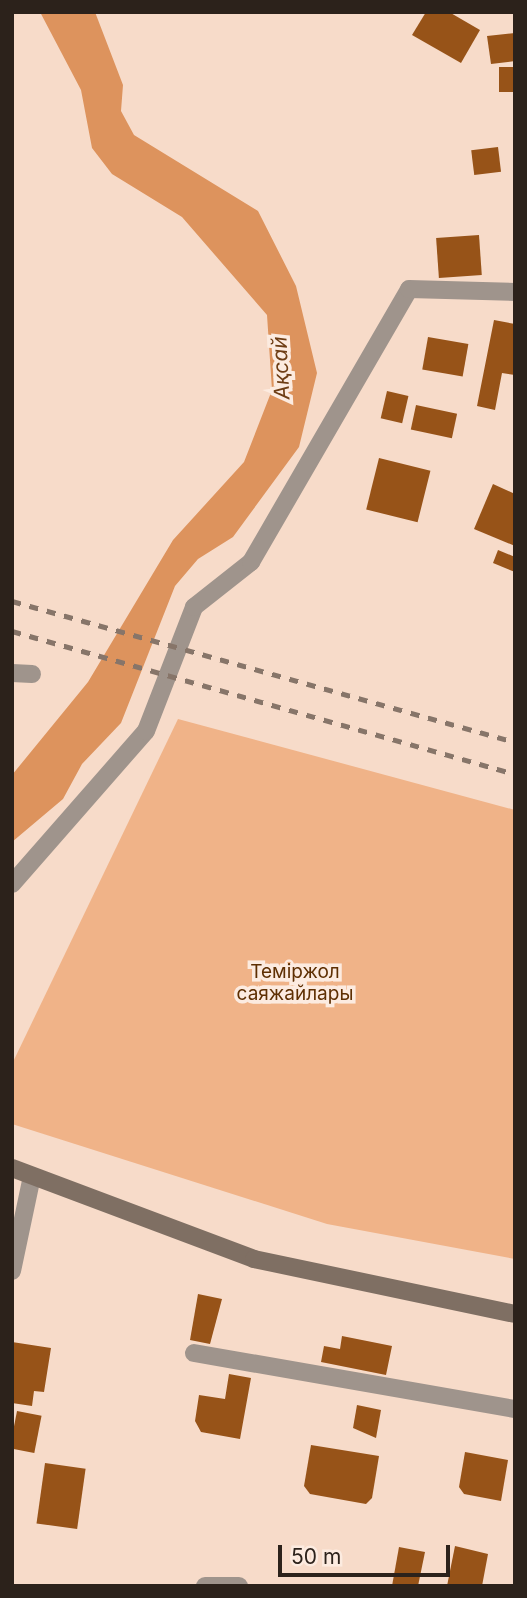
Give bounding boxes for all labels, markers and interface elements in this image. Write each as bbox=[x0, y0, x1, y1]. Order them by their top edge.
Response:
water label: Ақсай bbox=[267, 336, 295, 400]
park label: Теміржол саяжайлары bbox=[237, 961, 353, 1005]
scale bar bbox=[282, 1532, 454, 1576]
text: 50 m bbox=[291, 1544, 341, 1569]

